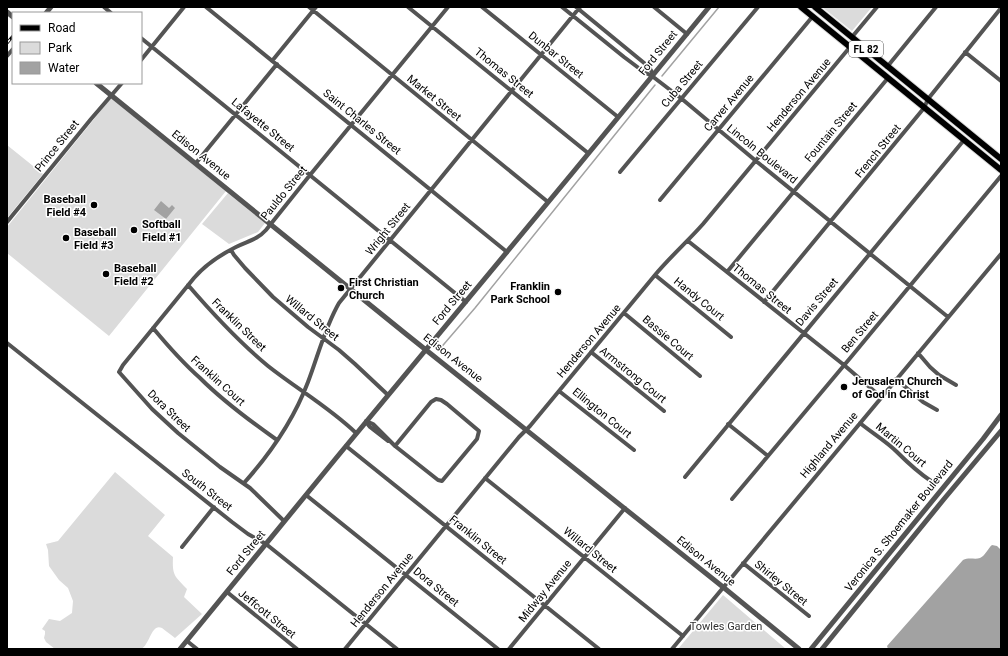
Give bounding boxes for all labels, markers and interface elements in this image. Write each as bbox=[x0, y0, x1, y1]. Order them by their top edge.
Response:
legend bbox=[12, 12, 142, 84]
text: Road bbox=[48, 21, 76, 35]
street label: Ford Street bbox=[636, 28, 680, 78]
street label: Dunbar Street bbox=[526, 29, 586, 81]
text: Park bbox=[48, 41, 73, 55]
road number: FL 82 bbox=[849, 41, 883, 57]
street label: Thomas Street bbox=[472, 45, 536, 101]
street label: Henderson Avenue bbox=[764, 55, 834, 135]
street label: Cuba Street bbox=[659, 58, 706, 110]
text: Water bbox=[48, 61, 79, 75]
street label: Market Street bbox=[404, 72, 464, 124]
street label: Carver Avenue bbox=[701, 72, 757, 134]
street label: Saint Charles Street bbox=[320, 87, 404, 158]
street label: Lafayette Street bbox=[229, 96, 297, 155]
street label: Fountain Street bbox=[802, 99, 860, 165]
street label: Prince Street bbox=[32, 117, 82, 174]
street label: French Street bbox=[852, 121, 904, 180]
street label: Lincoln Boulevard bbox=[724, 122, 800, 186]
street label: Edison Avenue bbox=[169, 127, 233, 183]
street label: Pauldo Street bbox=[258, 163, 310, 223]
place label: Baseball Field #4 bbox=[44, 193, 87, 219]
marker: Baseball Field #4 bbox=[89, 200, 99, 210]
street label: Wright Street bbox=[363, 200, 413, 258]
place label: Softball Field #1 bbox=[142, 218, 182, 244]
marker: Softball Field #1 bbox=[129, 225, 139, 235]
place label: Baseball Field #3 bbox=[74, 226, 116, 252]
marker: Baseball Field #3 bbox=[61, 233, 71, 243]
street label: Thomas Street bbox=[730, 261, 794, 317]
place label: Baseball Field #2 bbox=[114, 262, 156, 288]
marker: Baseball Field #2 bbox=[101, 269, 111, 279]
street label: Handy Court bbox=[671, 275, 727, 324]
street label: Davis Street bbox=[793, 275, 841, 329]
place label: First Christian Church bbox=[349, 276, 419, 302]
street label: Ford Street bbox=[430, 278, 475, 328]
place label: Franklin Park School bbox=[490, 280, 550, 306]
marker: First Christian Church bbox=[336, 283, 346, 293]
marker: Franklin Park School bbox=[553, 287, 563, 297]
street label: Willard Street bbox=[283, 292, 342, 344]
street label: Franklin Street bbox=[209, 296, 269, 354]
street label: Henderson Avenue bbox=[554, 301, 624, 381]
street label: Ben Street bbox=[839, 308, 881, 356]
street label: Bassie Court bbox=[640, 313, 696, 363]
street label: Edison Avenue bbox=[421, 331, 485, 385]
street label: Armstrong Court bbox=[597, 344, 669, 406]
street label: Franklin Court bbox=[188, 353, 248, 409]
place label: Jerusalem Church of God in Christ bbox=[852, 375, 942, 401]
marker: Jerusalem Church of God in Christ bbox=[839, 382, 849, 392]
street label: Ellington Court bbox=[570, 385, 634, 441]
street label: Dora Street bbox=[145, 387, 193, 435]
street label: Highland Avenue bbox=[798, 409, 861, 481]
street label: Martin Court bbox=[873, 420, 929, 470]
street label: Veronica S. Shoemaker Boulevard bbox=[842, 458, 956, 594]
street label: South Street bbox=[179, 466, 235, 514]
street label: Franklin Street bbox=[447, 513, 510, 567]
street label: Willard Street bbox=[561, 524, 620, 576]
street label: Ford Street bbox=[224, 528, 268, 578]
street label: Edison Avenue bbox=[674, 533, 738, 589]
street label: Henderson Avenue bbox=[348, 550, 416, 630]
street label: Midway Avenue bbox=[516, 557, 574, 625]
street label: Shirley Street bbox=[752, 558, 810, 609]
street label: Dora Street bbox=[411, 565, 462, 610]
street label: Jeffcott Street bbox=[236, 587, 299, 641]
park label: Towles Garden bbox=[690, 620, 762, 633]

